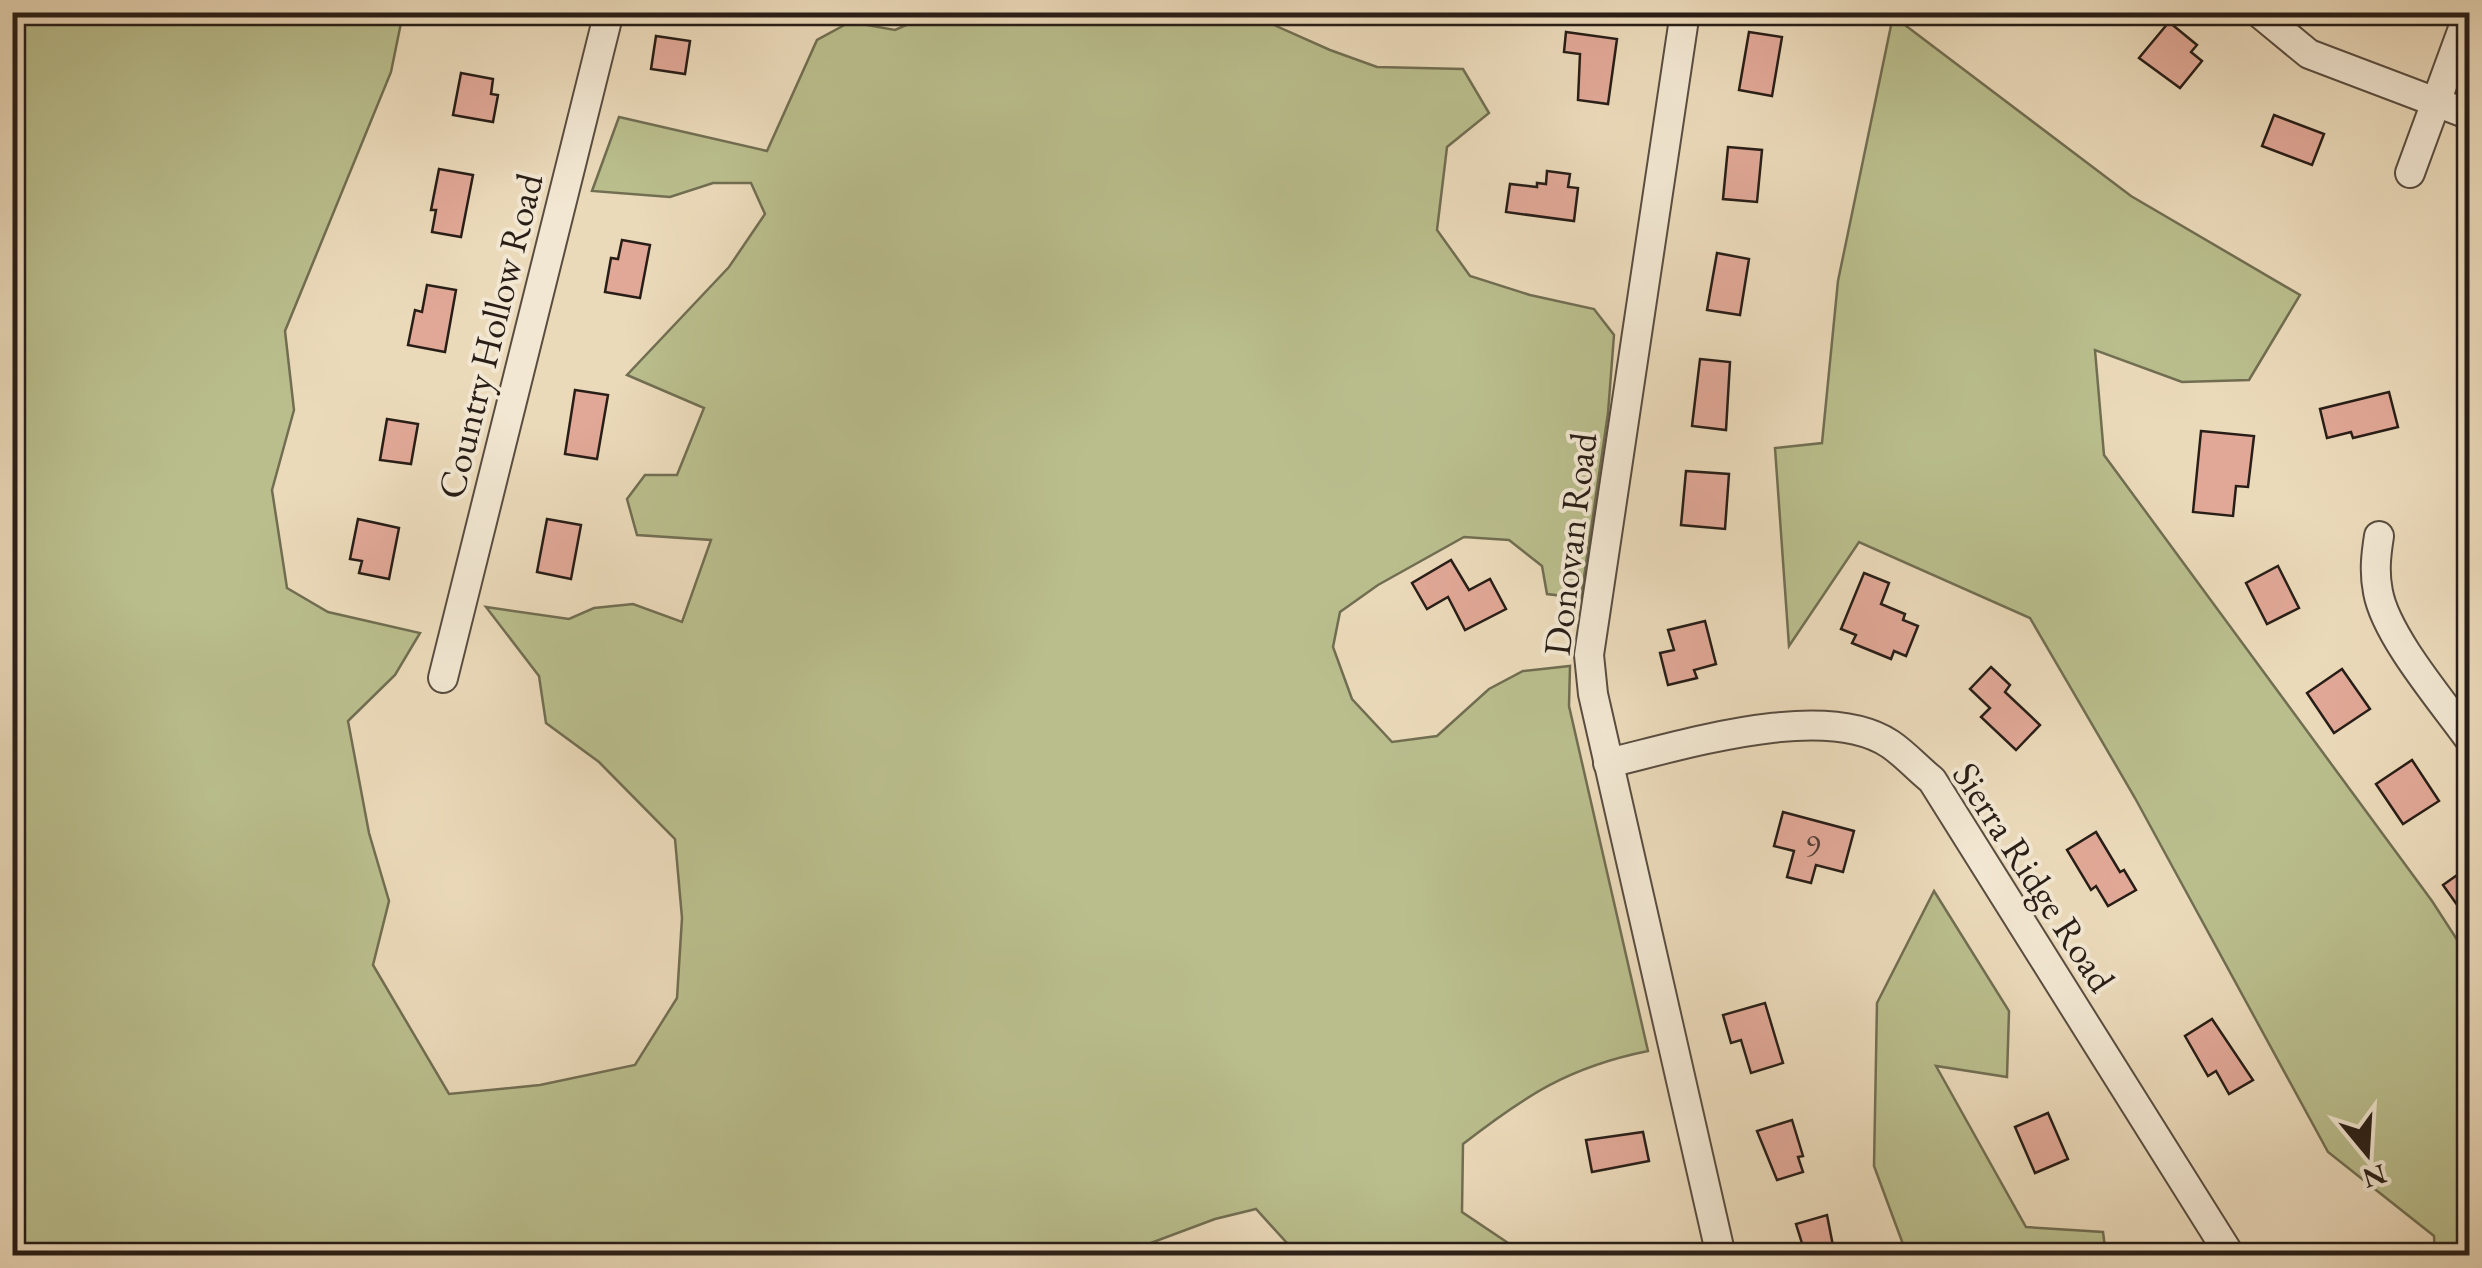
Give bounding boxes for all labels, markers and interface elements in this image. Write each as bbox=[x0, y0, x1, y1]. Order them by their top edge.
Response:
street label: Country Hollow Road bbox=[425, 167, 554, 504]
street label: Donovan Road bbox=[1532, 429, 1608, 658]
street label: Sierra Ridge Road bbox=[1942, 753, 2127, 1001]
house number: 9 bbox=[1805, 824, 1821, 866]
north arrow bbox=[2317, 1103, 2417, 1203]
text: N bbox=[2358, 1156, 2391, 1198]

